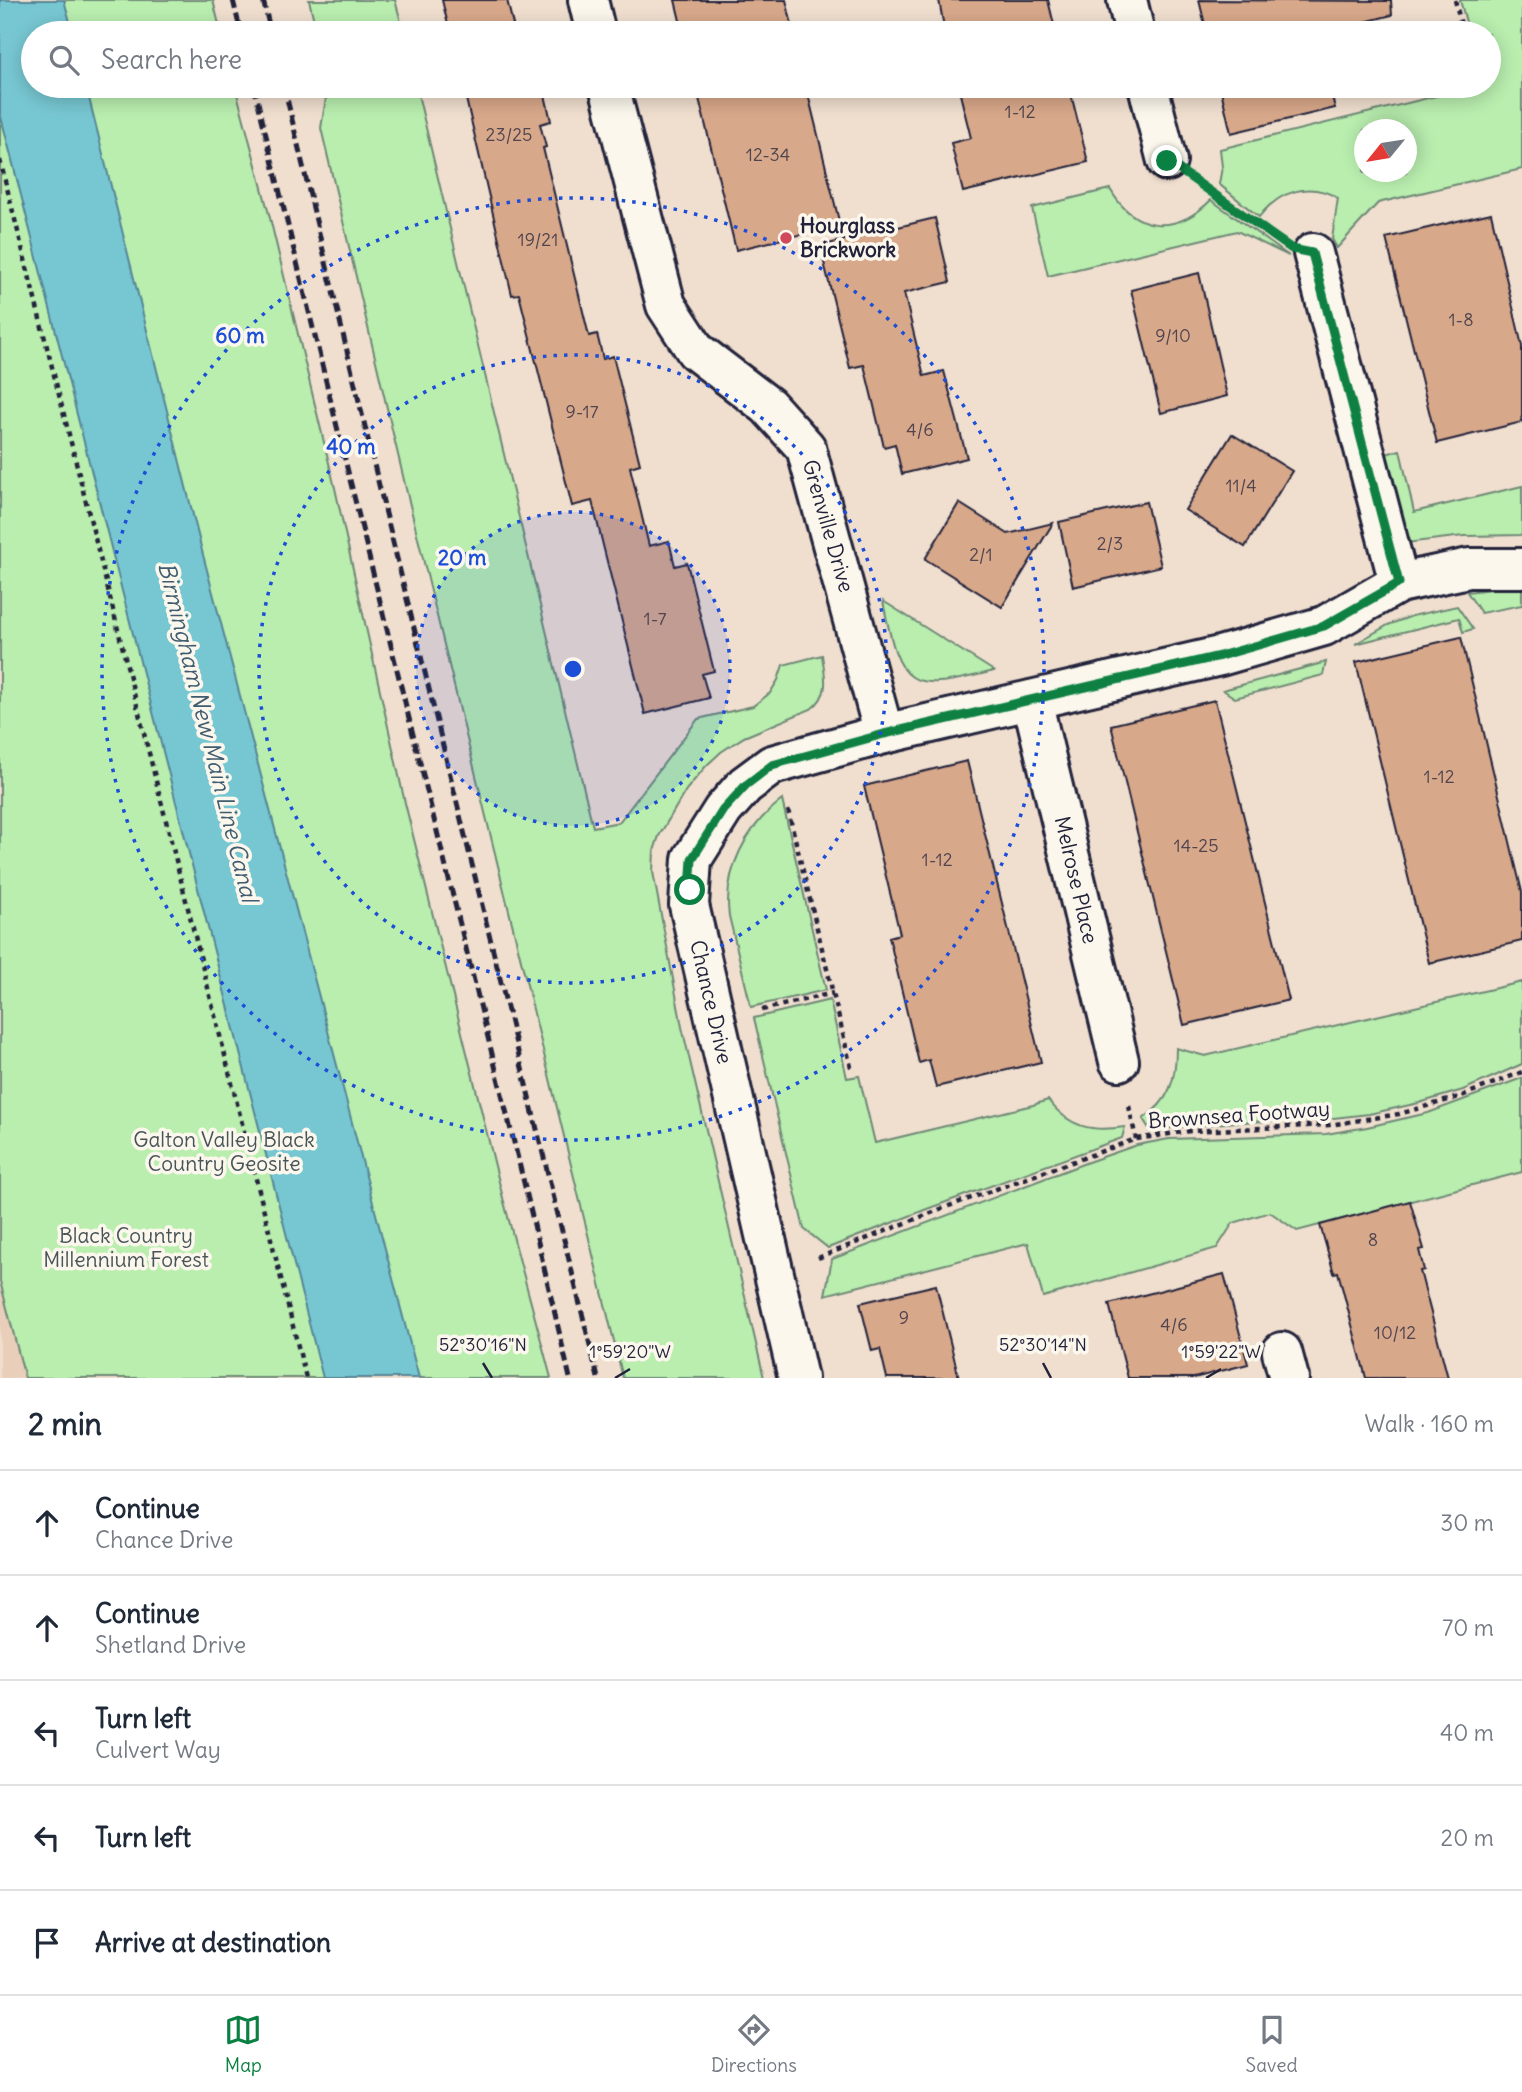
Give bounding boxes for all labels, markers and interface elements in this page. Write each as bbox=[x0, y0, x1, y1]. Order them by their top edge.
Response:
search box bbox=[21, 21, 1501, 98]
icon: search bbox=[45, 41, 83, 79]
text: Search here bbox=[101, 43, 242, 76]
house number: 1-12 bbox=[1004, 100, 1036, 123]
north arrow bbox=[1354, 119, 1417, 182]
house number: 23/25 bbox=[486, 123, 532, 146]
house number: 12-34 bbox=[746, 143, 790, 166]
route end bbox=[1151, 145, 1182, 176]
place label: Hourglass Brickwork bbox=[800, 212, 896, 263]
house number: 19/21 bbox=[518, 228, 558, 251]
marker: Hourglass Brickwork bbox=[778, 230, 794, 246]
house number: 1-8 bbox=[1448, 308, 1474, 331]
text: 60 m bbox=[215, 322, 265, 349]
house number: 9/10 bbox=[1155, 324, 1191, 347]
house number: 9-17 bbox=[565, 400, 599, 423]
house number: 4/6 bbox=[906, 418, 934, 441]
text: 40 m bbox=[326, 433, 376, 460]
street label: Grenville Drive bbox=[797, 456, 860, 595]
house number: 11/4 bbox=[1225, 474, 1257, 497]
house number: 2/3 bbox=[1097, 532, 1123, 555]
house number: 2/1 bbox=[969, 543, 993, 566]
text: 20 m bbox=[438, 544, 487, 571]
water label: Birmingham New Main Line Canal bbox=[152, 559, 265, 907]
house number: 1-7 bbox=[644, 607, 667, 630]
centre of rings bbox=[561, 657, 585, 681]
house number: 1-12 bbox=[1423, 765, 1455, 788]
street label: Melrose Place bbox=[1049, 814, 1104, 946]
house number: 14-25 bbox=[1174, 834, 1218, 857]
house number: 1-12 bbox=[921, 848, 953, 871]
route start bbox=[674, 874, 705, 905]
street label: Chance Drive bbox=[684, 937, 739, 1066]
street label: Brownsea Footway bbox=[1147, 1095, 1331, 1134]
park label: Galton Valley Black Country Geosite bbox=[133, 1126, 315, 1177]
park label: Black Country Millennium Forest bbox=[43, 1222, 209, 1273]
house number: 8 bbox=[1368, 1228, 1378, 1251]
house number: 9 bbox=[899, 1306, 909, 1329]
house number: 4/6 bbox=[1160, 1313, 1188, 1336]
house number: 10/12 bbox=[1374, 1321, 1416, 1344]
text: 52°30'16"N bbox=[439, 1333, 527, 1356]
text: 52°30'14"N bbox=[999, 1333, 1087, 1356]
text: 1°59'20"W bbox=[589, 1340, 671, 1363]
text: 1°59'22"W bbox=[1181, 1340, 1261, 1363]
text: 2 min bbox=[28, 1405, 102, 1443]
text: Walk · 160 m bbox=[1365, 1409, 1494, 1438]
text: Continue bbox=[95, 1492, 200, 1525]
icon: ahead bbox=[28, 1504, 66, 1542]
text: 30 m bbox=[1440, 1508, 1494, 1537]
text: Chance Drive bbox=[95, 1525, 233, 1554]
text: Continue bbox=[95, 1597, 200, 1630]
icon: ahead bbox=[28, 1609, 66, 1647]
text: 70 m bbox=[1442, 1613, 1494, 1642]
text: Shetland Drive bbox=[95, 1630, 246, 1659]
text: Turn left bbox=[95, 1702, 191, 1735]
icon: left bbox=[28, 1714, 66, 1752]
text: 40 m bbox=[1440, 1718, 1494, 1747]
text: Culvert Way bbox=[95, 1735, 221, 1764]
icon: left bbox=[28, 1819, 66, 1857]
text: Turn left bbox=[95, 1821, 191, 1854]
text: 20 m bbox=[1441, 1823, 1494, 1852]
icon: arrive bbox=[28, 1924, 66, 1962]
text: Arrive at destination bbox=[95, 1926, 331, 1959]
tab: Map bbox=[224, 2011, 262, 2077]
tab: Directions bbox=[711, 2011, 797, 2077]
tab: Saved bbox=[1246, 2011, 1298, 2077]

